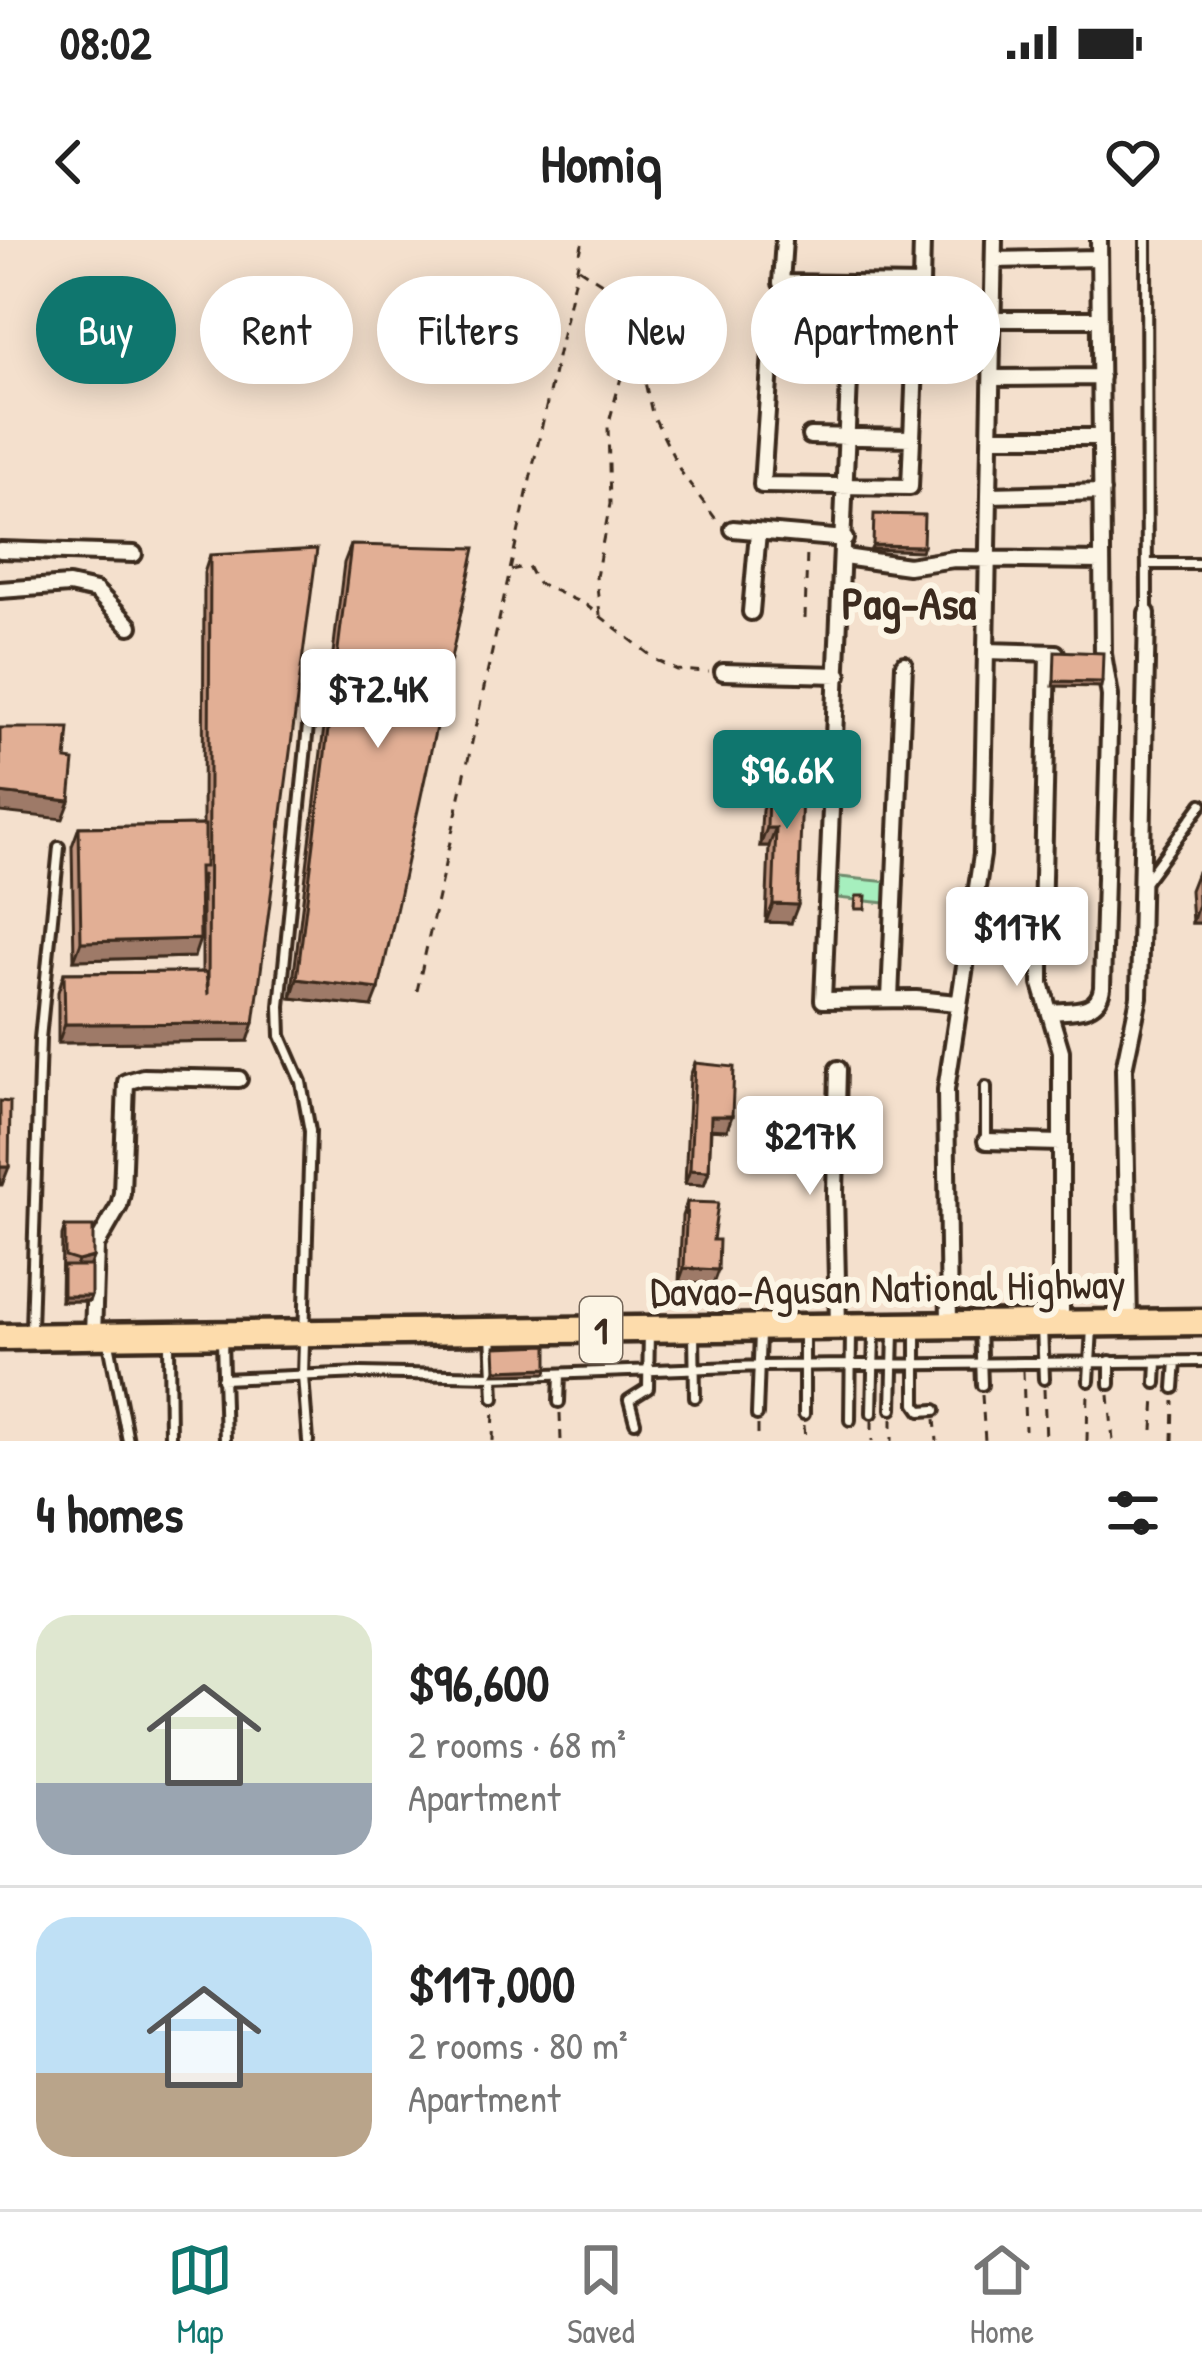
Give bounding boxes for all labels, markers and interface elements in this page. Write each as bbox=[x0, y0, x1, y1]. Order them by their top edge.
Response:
text: 08:02 bbox=[60, 12, 151, 73]
text: Homiq bbox=[541, 126, 661, 199]
icon: back bbox=[36, 129, 102, 195]
icon: heart bbox=[1100, 129, 1166, 195]
chip: Buy bbox=[36, 276, 176, 384]
chip: Rent bbox=[200, 276, 353, 384]
chip: Filters bbox=[377, 276, 561, 384]
chip: New bbox=[585, 276, 727, 384]
chip: Apartment bbox=[751, 276, 1000, 384]
district label: Pag-Asa bbox=[842, 572, 977, 634]
pin: $72.4K bbox=[280, 649, 476, 751]
text: $72.4K bbox=[328, 661, 428, 714]
pin: $96.6K bbox=[689, 730, 885, 832]
text: $96.6K bbox=[740, 742, 834, 795]
pin: $117K bbox=[933, 887, 1101, 989]
text: $117K bbox=[973, 899, 1061, 952]
pin: $217K bbox=[726, 1096, 894, 1198]
text: $217K bbox=[764, 1108, 856, 1161]
street label: Davao-Agusan National Highway bbox=[650, 1254, 1126, 1319]
road number: 1 bbox=[580, 1297, 622, 1363]
text: 4 homes bbox=[36, 1479, 183, 1548]
icon: filters bbox=[1100, 1480, 1166, 1546]
text: $96,600 bbox=[408, 1648, 549, 1717]
icon: home bbox=[132, 1663, 276, 1807]
text: 2 rooms · 68 m² bbox=[408, 1717, 626, 1770]
text: Apartment bbox=[408, 1770, 561, 1823]
text: $117,000 bbox=[408, 1949, 575, 2018]
icon: home bbox=[132, 1965, 276, 2109]
text: 2 rooms · 80 m² bbox=[408, 2018, 628, 2071]
text: Apartment bbox=[408, 2071, 561, 2124]
tab: Map bbox=[167, 2237, 233, 2353]
tab: Saved bbox=[567, 2237, 635, 2353]
tab: Home bbox=[969, 2237, 1035, 2353]

